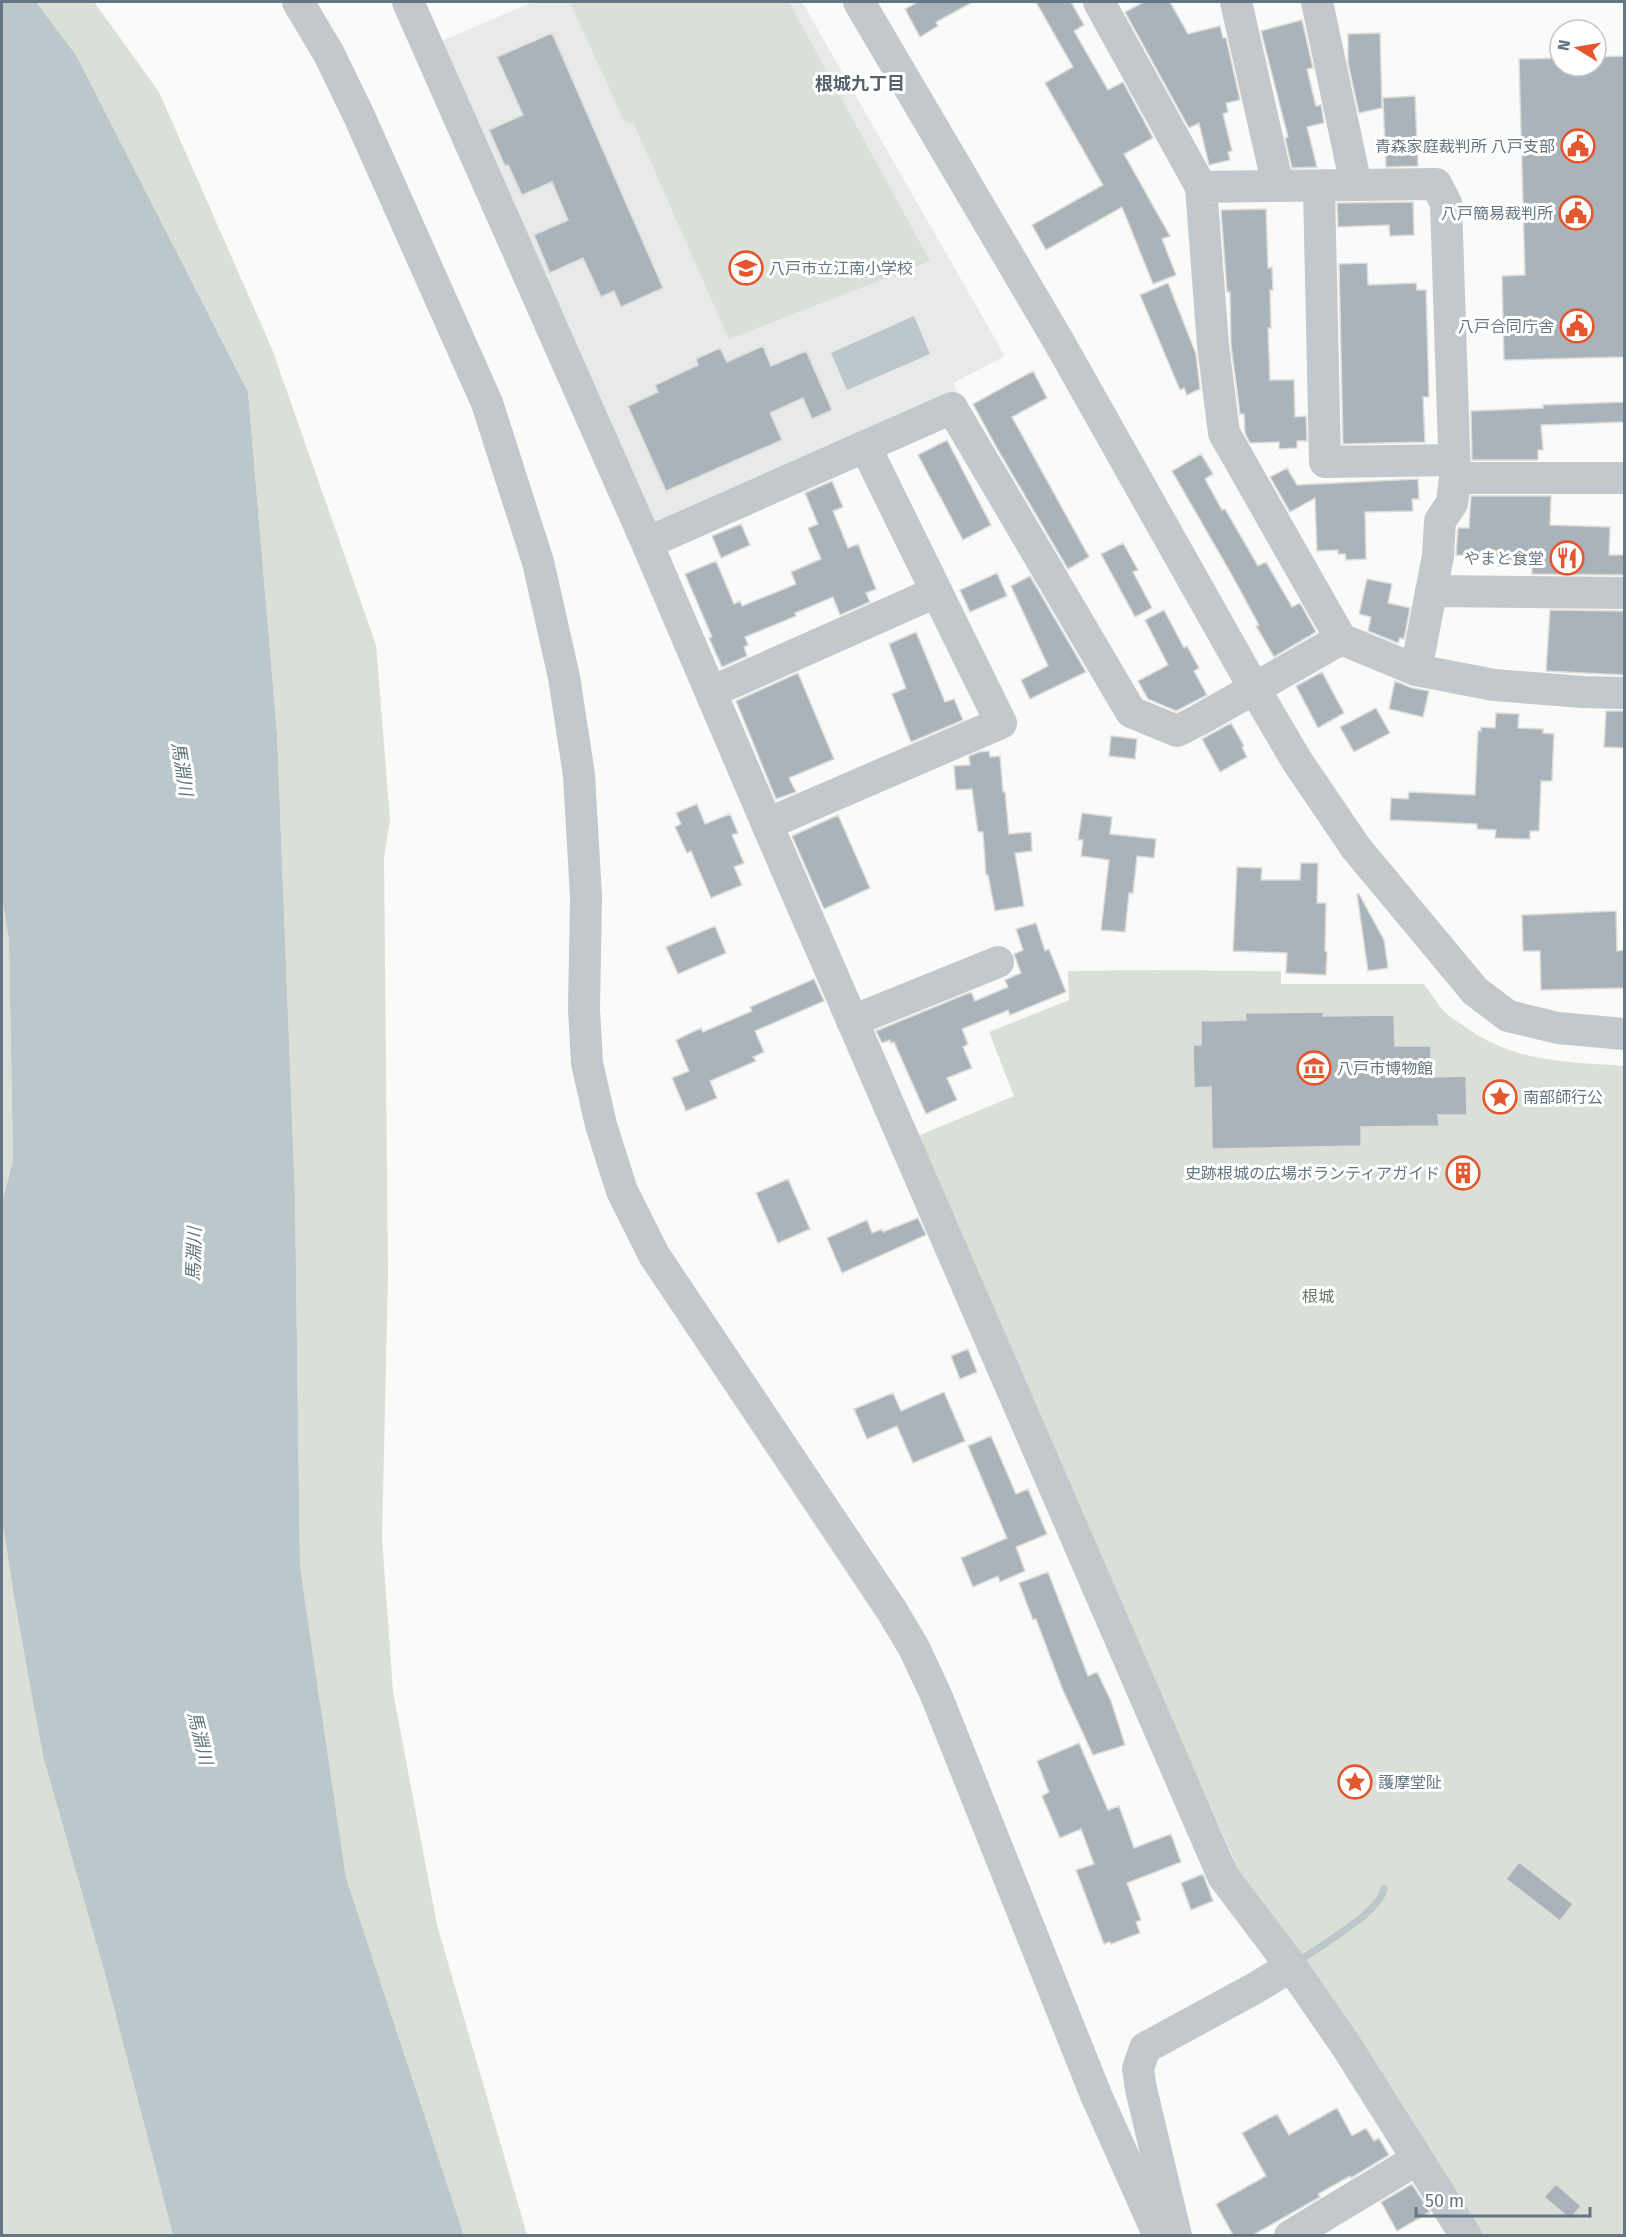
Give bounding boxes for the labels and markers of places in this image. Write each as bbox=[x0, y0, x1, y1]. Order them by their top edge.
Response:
public building icon: 青森家庭裁判所 八戸支部 bbox=[1560, 128, 1596, 164]
place label: 青森家庭裁判所 八戸支部 bbox=[1375, 137, 1555, 156]
public building icon: 八戸簡易裁判所 bbox=[1558, 195, 1594, 231]
place label: 八戸簡易裁判所 bbox=[1441, 204, 1553, 223]
school or university icon: 八戸市立江南小学校 bbox=[728, 250, 764, 286]
place label: 八戸市立江南小学校 bbox=[769, 259, 913, 278]
public building icon: 八戸合同庁舎 bbox=[1559, 308, 1595, 344]
place label: 八戸合同庁舎 bbox=[1458, 317, 1554, 336]
restaurant icon: やまと食堂 bbox=[1549, 540, 1585, 576]
place label: やまと食堂 bbox=[1464, 549, 1544, 568]
museum icon: 八戸市博物館 bbox=[1296, 1050, 1332, 1086]
place label: 八戸市博物館 bbox=[1337, 1059, 1433, 1078]
place icon: 南部師行公 bbox=[1482, 1079, 1518, 1115]
place label: 南部師行公 bbox=[1523, 1088, 1603, 1107]
building icon: 史跡根城の広場ボランティアガイド bbox=[1445, 1155, 1481, 1191]
place label: 史跡根城の広場ボランティアガイド bbox=[1185, 1164, 1440, 1183]
place icon: 護摩堂阯 bbox=[1337, 1764, 1373, 1800]
place label: 護摩堂阯 bbox=[1378, 1773, 1442, 1792]

